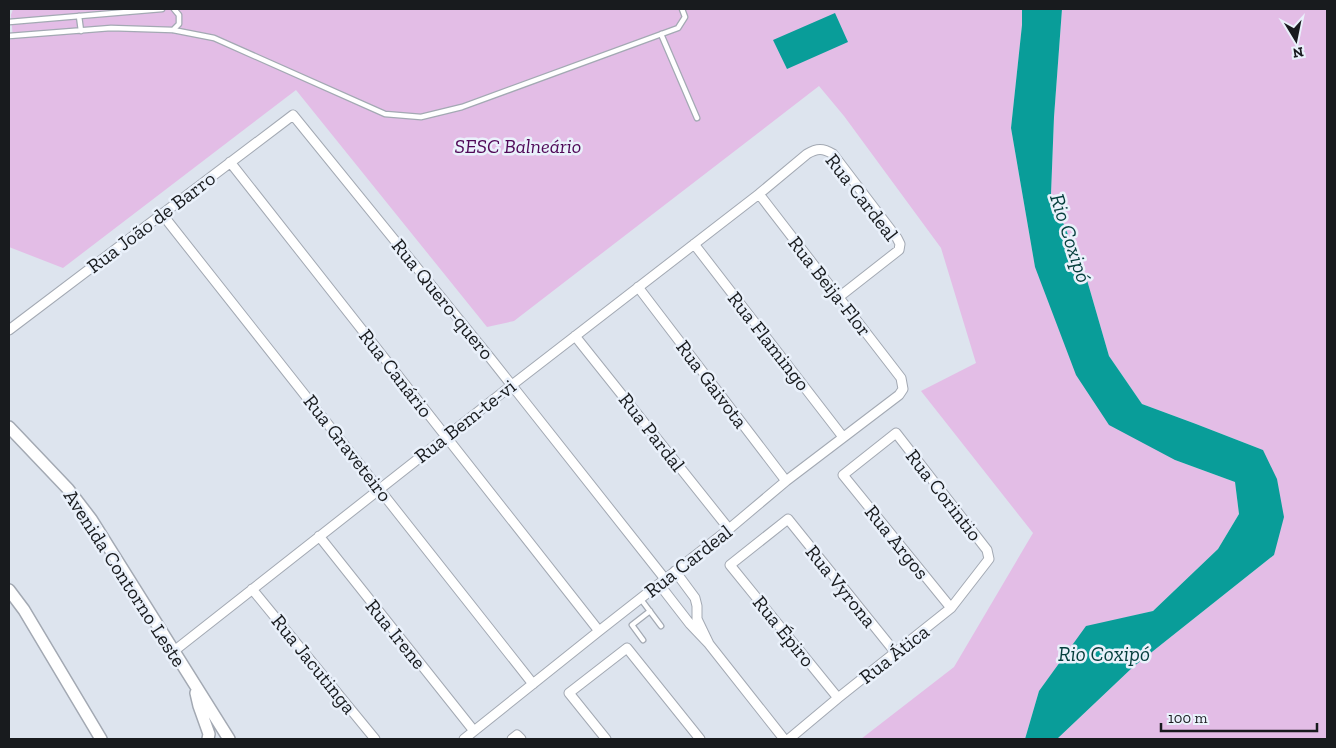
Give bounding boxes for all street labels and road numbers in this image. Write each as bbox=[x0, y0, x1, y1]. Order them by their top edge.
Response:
street label: Rua Cardeal bbox=[820, 149, 904, 245]
street label: Rua João de Barro bbox=[82, 166, 220, 278]
street label: Rua Beija-Flor bbox=[783, 231, 877, 341]
street label: Rua Quero-quero bbox=[387, 234, 499, 364]
street label: Rua Flamingo bbox=[723, 287, 815, 395]
street label: Rua Canário bbox=[354, 324, 438, 422]
street label: Rua Gaivota bbox=[671, 335, 753, 433]
street label: Rua Bem-te-vi bbox=[410, 374, 521, 468]
street label: Rua Pardal bbox=[614, 388, 690, 476]
street label: Rua Graveteiro bbox=[299, 390, 397, 506]
street label: Rua Corintio bbox=[901, 444, 987, 546]
street label: Avenida Contorno Leste bbox=[59, 485, 191, 671]
street label: Rua Argos bbox=[860, 500, 934, 584]
street label: Rua Cardeal bbox=[640, 519, 736, 603]
street label: Rua Vyrona bbox=[800, 540, 882, 632]
street label: Rua Épiro bbox=[748, 590, 820, 672]
street label: Rua Irene bbox=[361, 594, 431, 674]
street label: Rua Jacutinga bbox=[267, 609, 362, 719]
street label: Rua Ática bbox=[854, 619, 934, 689]

